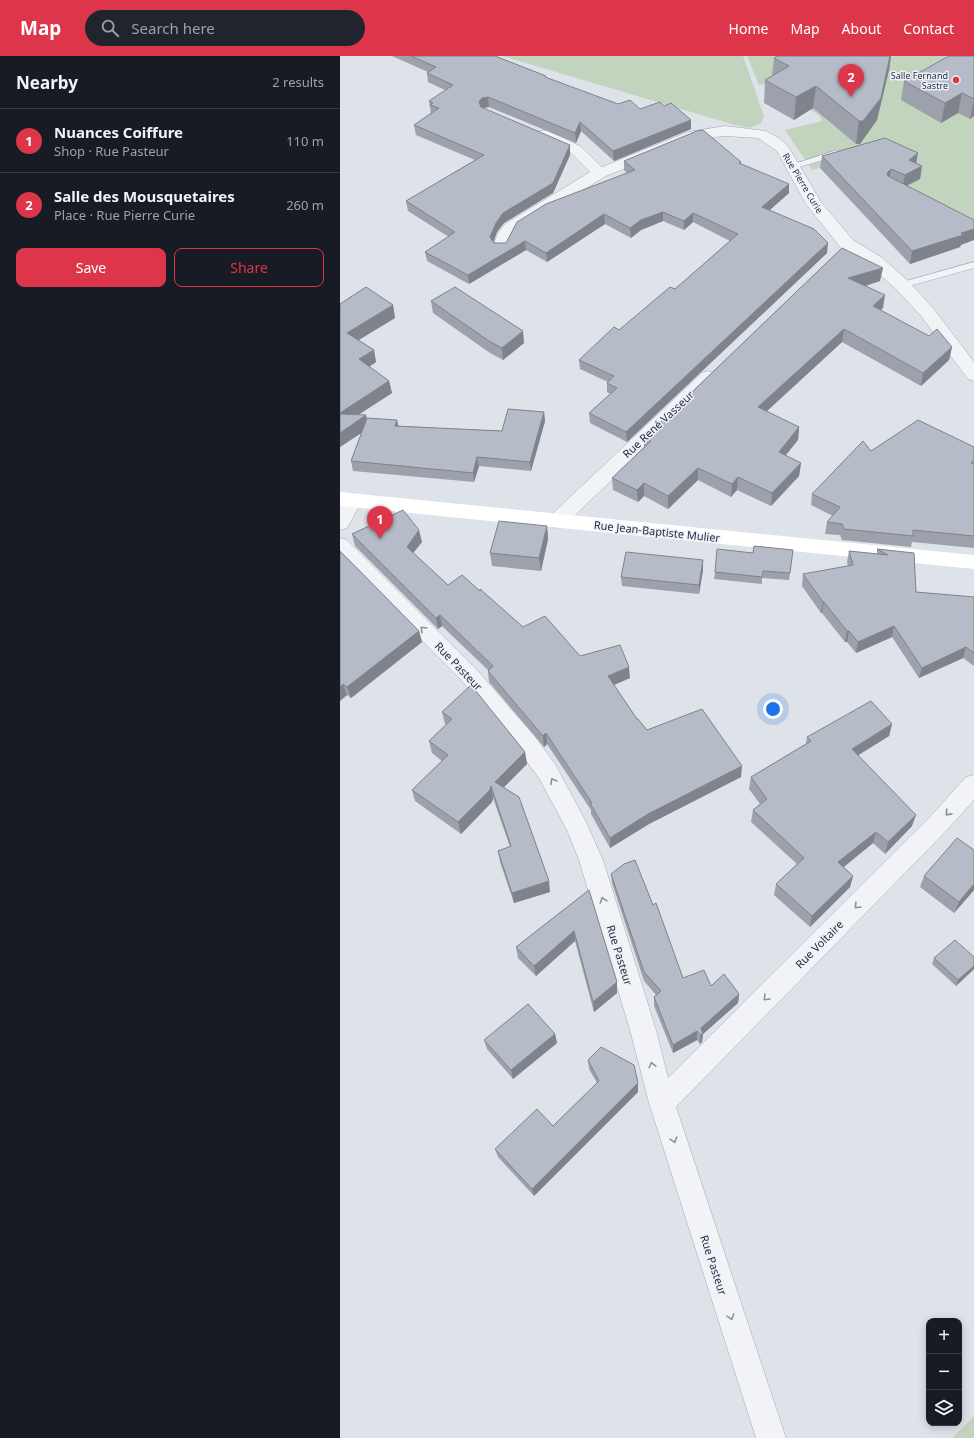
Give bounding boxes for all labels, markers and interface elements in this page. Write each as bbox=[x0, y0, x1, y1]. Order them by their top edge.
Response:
search box bbox=[85, 10, 365, 46]
text: Map bbox=[20, 15, 61, 41]
icon: search bbox=[99, 17, 121, 39]
text: Search here bbox=[131, 18, 215, 38]
text: Home bbox=[729, 19, 768, 38]
text: Map bbox=[790, 19, 820, 38]
text: About bbox=[842, 19, 881, 38]
text: Contact bbox=[903, 19, 954, 38]
pin: 2 bbox=[838, 64, 864, 97]
place label: Salle Fernand Sastre bbox=[891, 69, 948, 92]
text: Nearby bbox=[16, 71, 78, 94]
text: 2 results bbox=[272, 73, 324, 91]
marker: Salle Fernand Sastre bbox=[951, 75, 961, 85]
text: Nuances Coiffure bbox=[54, 122, 183, 142]
text: 1 bbox=[25, 132, 33, 150]
text: 110 m bbox=[286, 132, 324, 150]
text: Shop · Rue Pasteur bbox=[54, 142, 169, 160]
street label: Rue Pierre Curie bbox=[780, 150, 826, 216]
text: Salle des Mousquetaires bbox=[54, 186, 235, 206]
text: 2 bbox=[25, 196, 33, 214]
text: 260 m bbox=[286, 196, 324, 214]
text: Place · Rue Pierre Curie bbox=[54, 206, 195, 224]
button: Save bbox=[16, 248, 166, 287]
button: Share bbox=[174, 248, 324, 287]
street label: Rue René Vasseur bbox=[619, 387, 697, 461]
pin: 1 bbox=[367, 506, 393, 539]
street label: Rue Jean-Baptiste Mulier bbox=[593, 517, 721, 545]
one-way arrow bbox=[420, 626, 428, 634]
street label: Rue Pasteur bbox=[432, 638, 486, 694]
your location bbox=[763, 699, 783, 719]
one-way arrow bbox=[550, 778, 557, 785]
one-way arrow bbox=[945, 808, 953, 816]
one-way arrow bbox=[599, 897, 608, 904]
one-way arrow bbox=[854, 901, 862, 909]
street label: Rue Voltaire bbox=[792, 917, 846, 971]
street label: Rue Pasteur bbox=[604, 923, 636, 987]
one-way arrow bbox=[763, 993, 770, 1001]
one-way arrow bbox=[649, 1062, 657, 1068]
one-way arrow bbox=[669, 1137, 678, 1144]
street label: Rue Pasteur bbox=[697, 1233, 731, 1297]
one-way arrow bbox=[726, 1314, 735, 1321]
map controls bbox=[926, 1318, 962, 1426]
button: + bbox=[926, 1318, 962, 1354]
button: − bbox=[926, 1354, 962, 1390]
button: layers bbox=[926, 1390, 962, 1426]

